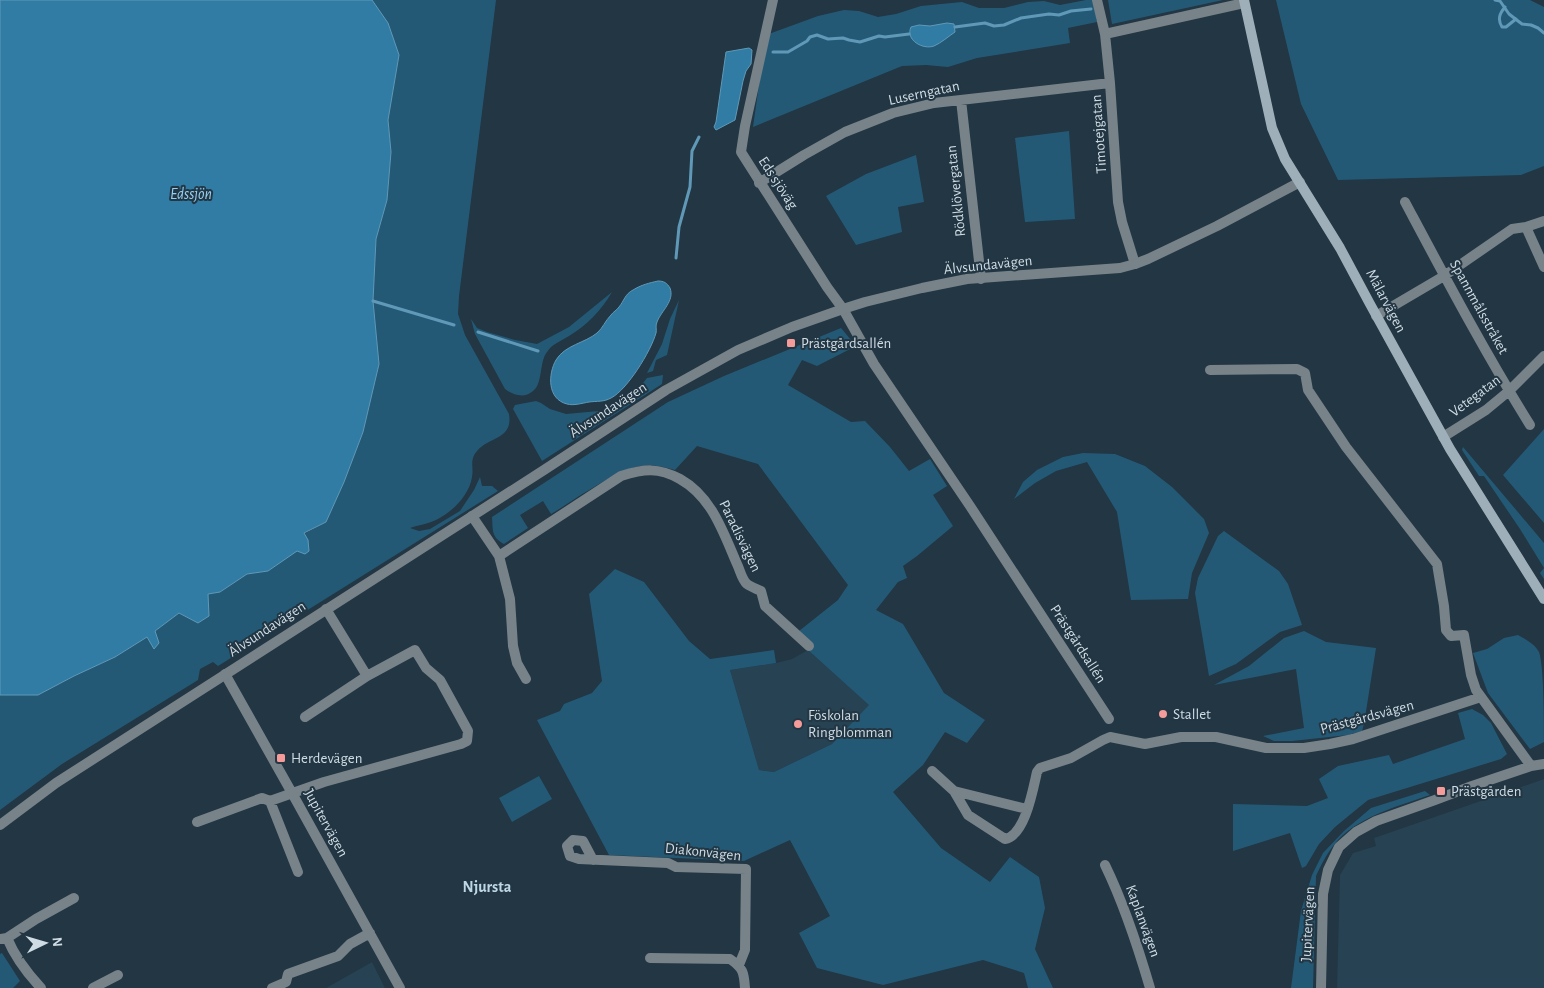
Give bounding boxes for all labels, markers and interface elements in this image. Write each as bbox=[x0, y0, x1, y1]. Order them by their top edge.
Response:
street label: Luserngatan bbox=[887, 78, 961, 108]
street label: Timotejgatan bbox=[1089, 94, 1109, 174]
street label: Rödklövergatan bbox=[944, 145, 968, 237]
street label: Eds sjöväg bbox=[755, 154, 801, 213]
water label: Edssjön bbox=[170, 186, 212, 203]
street label: Älvsundavägen bbox=[943, 252, 1033, 277]
street label: Spannmålsstråket bbox=[1447, 257, 1511, 357]
street label: Mälarvägen bbox=[1363, 267, 1409, 335]
place label: Prästgårdsallén bbox=[801, 336, 891, 351]
marker: Prästgårdsallén bbox=[785, 337, 797, 349]
street label: Vetegatan bbox=[1447, 372, 1503, 420]
street label: Älvsundavägen bbox=[566, 379, 649, 441]
street label: Paradisvägen bbox=[716, 498, 764, 574]
street label: Älvsundavägen bbox=[225, 598, 308, 660]
street label: Prästgårdsallén bbox=[1047, 602, 1109, 686]
street label: Prästgårdsvägen bbox=[1319, 697, 1415, 737]
place label: Stallet bbox=[1173, 707, 1211, 722]
place label: Föskolan Ringblomman bbox=[808, 708, 892, 740]
marker: Stallet bbox=[1157, 708, 1169, 720]
marker: Föskolan Ringblomman bbox=[792, 718, 804, 730]
place label: Herdevägen bbox=[291, 751, 362, 766]
marker: Herdevägen bbox=[275, 752, 287, 764]
place label: Prästgården bbox=[1451, 784, 1521, 799]
marker: Prästgården bbox=[1435, 785, 1447, 797]
street label: Jupitervägen bbox=[301, 787, 351, 859]
street label: Diakonvägen bbox=[664, 841, 742, 863]
district label: Njursta bbox=[463, 879, 512, 896]
street label: Kaplanvägen bbox=[1123, 883, 1163, 959]
street label: Jupitervägen bbox=[1299, 886, 1317, 962]
north arrow bbox=[20, 918, 70, 968]
text: N bbox=[50, 936, 64, 947]

